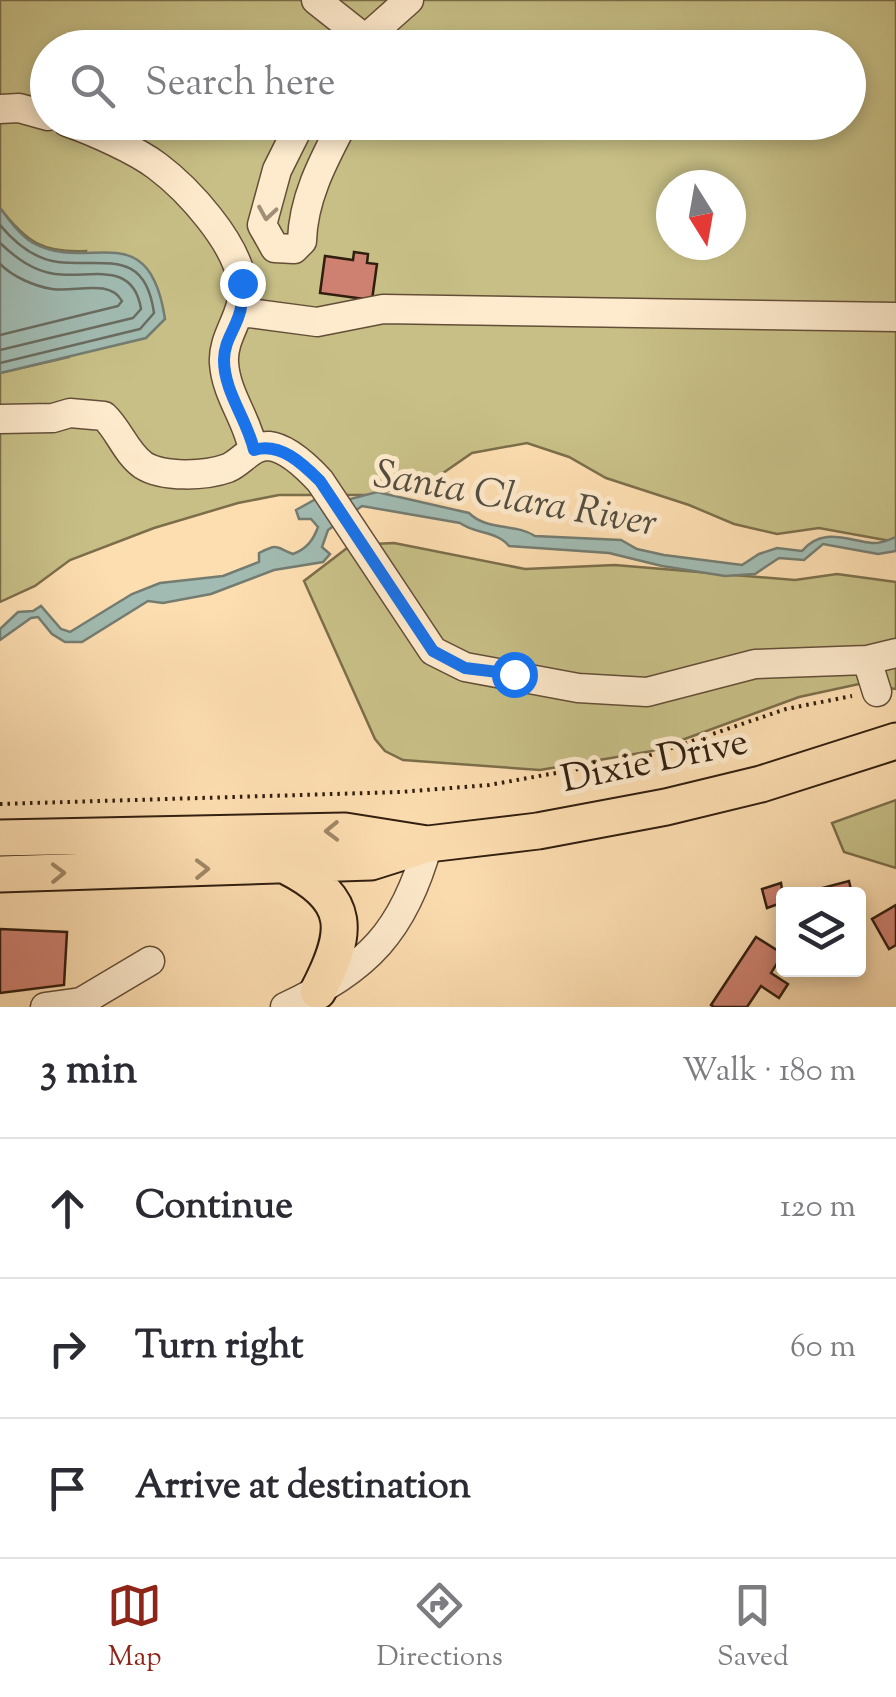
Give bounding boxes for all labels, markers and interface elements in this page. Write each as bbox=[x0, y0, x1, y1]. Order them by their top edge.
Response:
search box bbox=[30, 30, 866, 140]
icon: search bbox=[65, 58, 120, 113]
text: Search here bbox=[145, 58, 336, 112]
north arrow bbox=[656, 170, 746, 260]
one-way arrow bbox=[258, 204, 279, 221]
route end bbox=[220, 261, 266, 307]
water label: Santa Clara River bbox=[369, 448, 661, 554]
route start bbox=[492, 652, 538, 698]
street label: Dixie Drive bbox=[557, 717, 753, 809]
one-way arrow bbox=[323, 820, 338, 842]
one-way arrow bbox=[195, 859, 211, 880]
one-way arrow bbox=[51, 862, 67, 883]
map controls bbox=[776, 887, 866, 977]
button: layers bbox=[776, 887, 866, 977]
text: 3 min bbox=[40, 1042, 137, 1102]
text: Walk · 180 m bbox=[682, 1049, 856, 1095]
icon: ahead bbox=[40, 1181, 95, 1236]
text: Continue bbox=[135, 1181, 293, 1235]
text: 120 m bbox=[780, 1185, 856, 1231]
icon: right bbox=[40, 1321, 95, 1376]
text: Turn right bbox=[135, 1321, 303, 1375]
text: 60 m bbox=[790, 1325, 856, 1371]
icon: arrive bbox=[40, 1461, 95, 1516]
text: Arrive at destination bbox=[135, 1461, 471, 1515]
tab: Map bbox=[107, 1578, 162, 1678]
tab: Directions bbox=[376, 1578, 503, 1678]
tab: Saved bbox=[717, 1578, 789, 1678]

